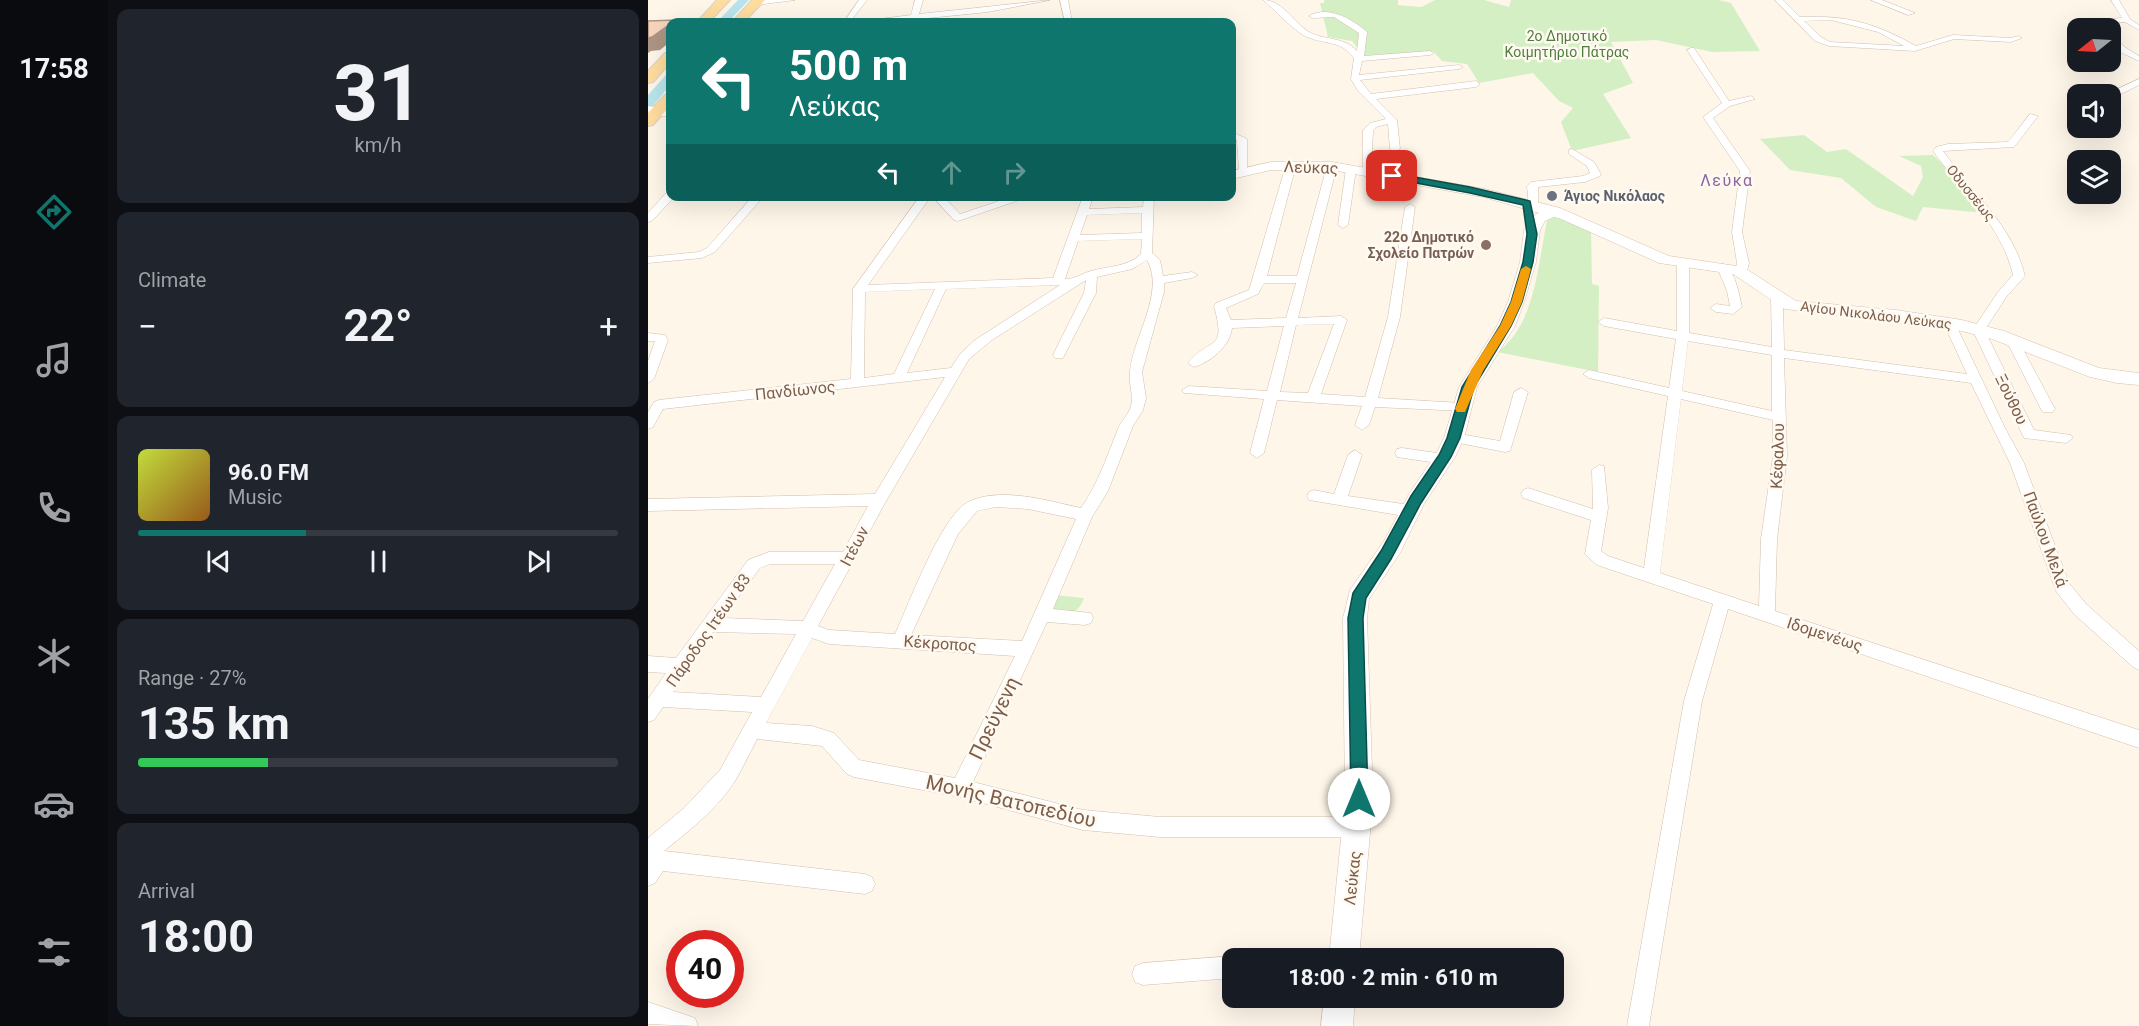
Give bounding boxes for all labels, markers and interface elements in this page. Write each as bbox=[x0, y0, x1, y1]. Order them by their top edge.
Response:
north arrow bbox=[2067, 18, 2121, 72]
map controls bbox=[2067, 18, 2121, 204]
park label: 2o Δημοτικό Κοιμητήριο Πάτρας bbox=[1505, 28, 1629, 60]
text: 500 m bbox=[789, 41, 908, 90]
icon: left bbox=[690, 42, 768, 120]
text: 31 bbox=[333, 48, 423, 139]
text: 17:58 bbox=[19, 53, 89, 85]
button: sound bbox=[2067, 84, 2121, 138]
text: Λεύκας bbox=[789, 91, 881, 123]
text: km/h bbox=[355, 133, 401, 157]
pin bbox=[1366, 150, 1417, 201]
button: layers bbox=[2067, 150, 2121, 204]
icon: left bbox=[872, 156, 905, 189]
icon: ahead bbox=[935, 156, 968, 189]
icon: right bbox=[998, 156, 1031, 189]
street label: Λεύκας bbox=[1283, 157, 1339, 178]
icon: arrive bbox=[1375, 159, 1408, 192]
street label: Οδυσσέως bbox=[1943, 162, 1999, 224]
district label: Λεύκα bbox=[1700, 171, 1754, 190]
place label: Άγιος Νικόλαος bbox=[1564, 188, 1665, 204]
marker: Άγιος Νικόλαος bbox=[1545, 189, 1559, 203]
icon: directions bbox=[33, 191, 75, 233]
place label: 22ο Δημοτικό Σχολείο Πατρών bbox=[1368, 229, 1474, 262]
marker: 22ο Δημοτικό Σχολείο Πατρών bbox=[1479, 238, 1493, 252]
text: Climate bbox=[138, 268, 206, 292]
street label: Αγίου Νικολάου Λεύκας bbox=[1800, 298, 1952, 332]
text: 22° bbox=[343, 299, 413, 352]
text: − bbox=[138, 307, 157, 346]
text: + bbox=[599, 307, 618, 346]
icon: music bbox=[33, 339, 75, 381]
street label: Ξούθου bbox=[1991, 371, 2032, 428]
street label: Πανδίωνος bbox=[754, 377, 836, 404]
street label: Κέφαλου bbox=[1767, 423, 1788, 489]
text: 96.0 FM bbox=[228, 460, 309, 485]
text: Music bbox=[228, 485, 282, 509]
icon: phone bbox=[33, 487, 75, 529]
street label: Παύλου Μελά bbox=[2019, 489, 2072, 590]
street label: Ιτέων bbox=[836, 523, 873, 569]
icon: previous bbox=[202, 545, 235, 578]
icon: pause bbox=[362, 545, 395, 578]
icon: next bbox=[522, 545, 555, 578]
street label: Πάροδος Ιτέων 83 bbox=[662, 570, 754, 690]
street label: Ιδομενέως bbox=[1785, 613, 1865, 656]
street label: Κέκροπος bbox=[903, 631, 977, 656]
icon: climate bbox=[33, 635, 75, 677]
text: Range · 27% bbox=[138, 666, 246, 690]
street label: Πρεύγενη bbox=[964, 673, 1024, 763]
text: 135 km bbox=[138, 697, 290, 750]
position arrow bbox=[1327, 767, 1391, 831]
street label: Μονής Βατοπεδίου bbox=[924, 770, 1098, 832]
icon: car bbox=[33, 783, 75, 825]
street label: Λεύκας bbox=[1340, 850, 1365, 906]
text: Arrival bbox=[138, 879, 195, 903]
text: 18:00 bbox=[138, 910, 254, 963]
speed limit sign: 40 bbox=[666, 930, 744, 1008]
icon: filters bbox=[33, 931, 75, 973]
text: 18:00 · 2 min · 610 m bbox=[1288, 965, 1498, 990]

